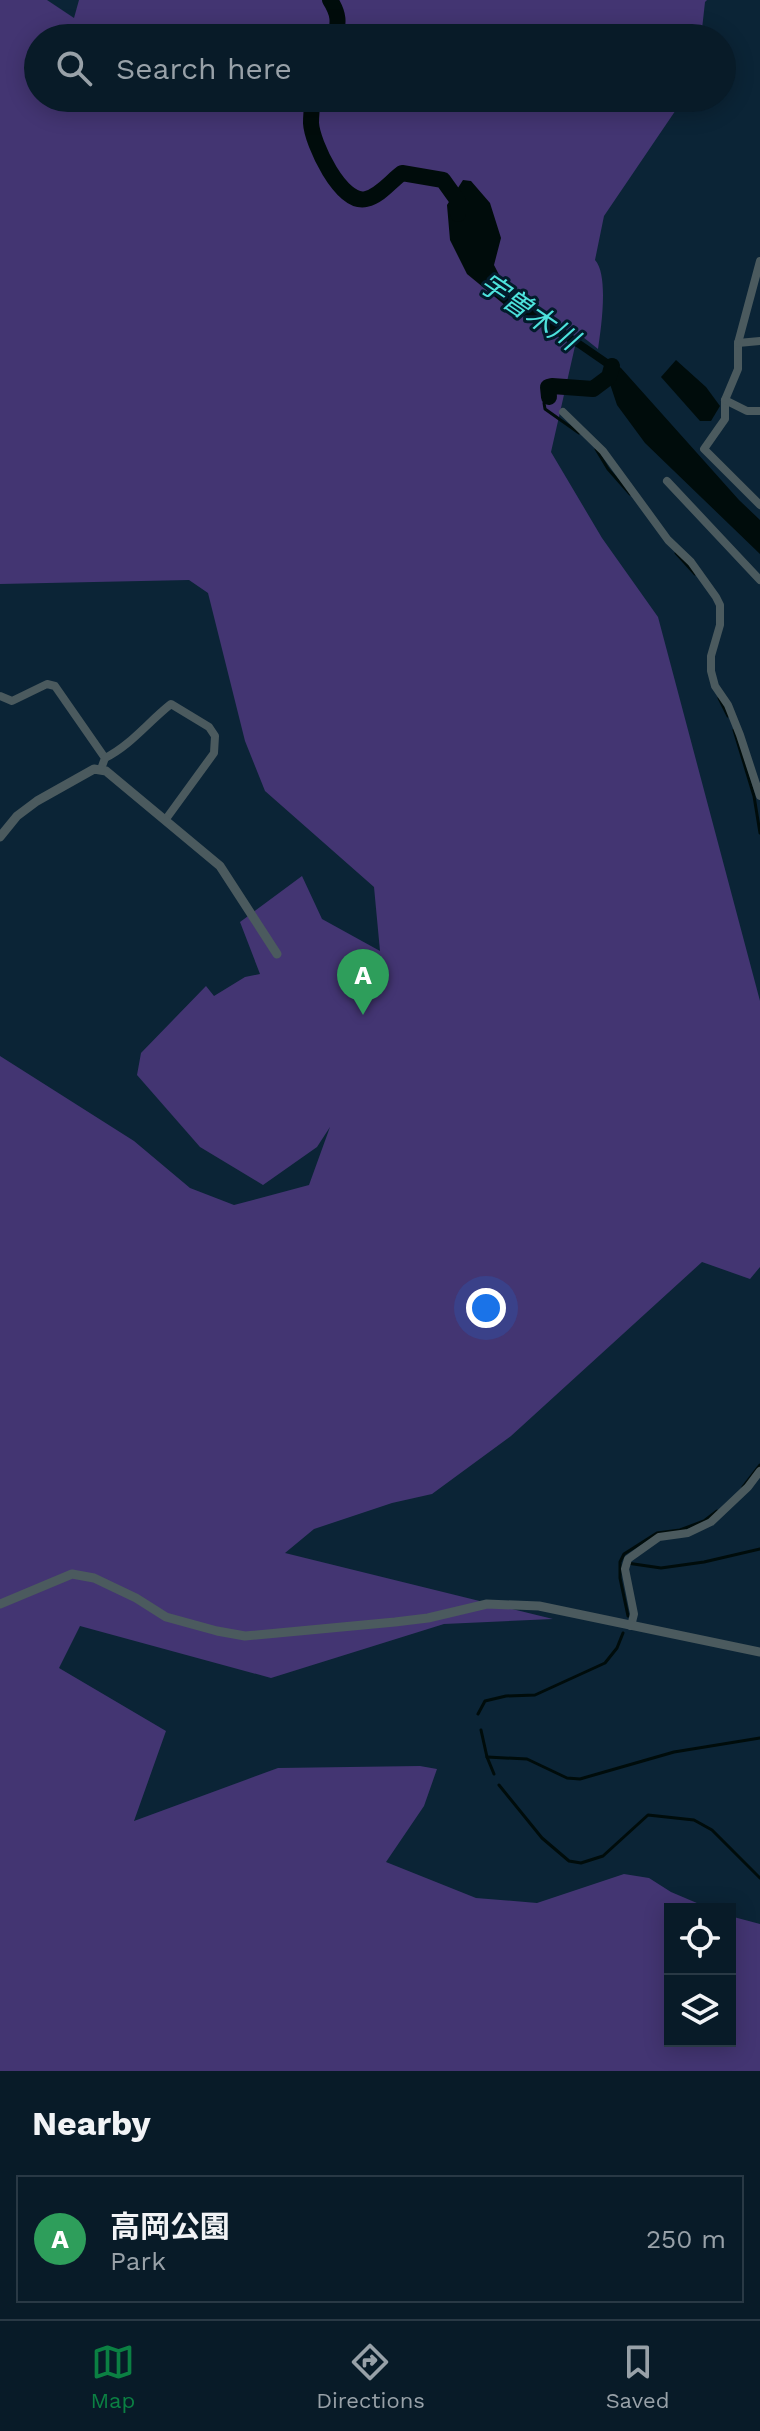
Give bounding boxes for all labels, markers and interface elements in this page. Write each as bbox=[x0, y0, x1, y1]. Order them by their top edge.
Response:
search box bbox=[24, 24, 736, 112]
icon: search bbox=[52, 46, 96, 90]
text: Search here bbox=[116, 51, 292, 86]
water label: 宇曽木川 bbox=[473, 266, 587, 358]
pin: A bbox=[337, 949, 389, 1015]
your location bbox=[466, 1288, 506, 1328]
map controls bbox=[664, 1903, 736, 2047]
button: locate bbox=[664, 1903, 736, 1975]
button: layers bbox=[664, 1975, 736, 2047]
text: Nearby bbox=[32, 2103, 151, 2143]
text: 高岡公園 bbox=[110, 2209, 230, 2244]
text: A bbox=[51, 2224, 69, 2254]
text: 250 m bbox=[646, 2224, 726, 2254]
text: Park bbox=[110, 2246, 166, 2276]
tab: Map bbox=[90, 2340, 135, 2413]
tab: Directions bbox=[316, 2340, 425, 2413]
tab: Saved bbox=[606, 2340, 670, 2413]

